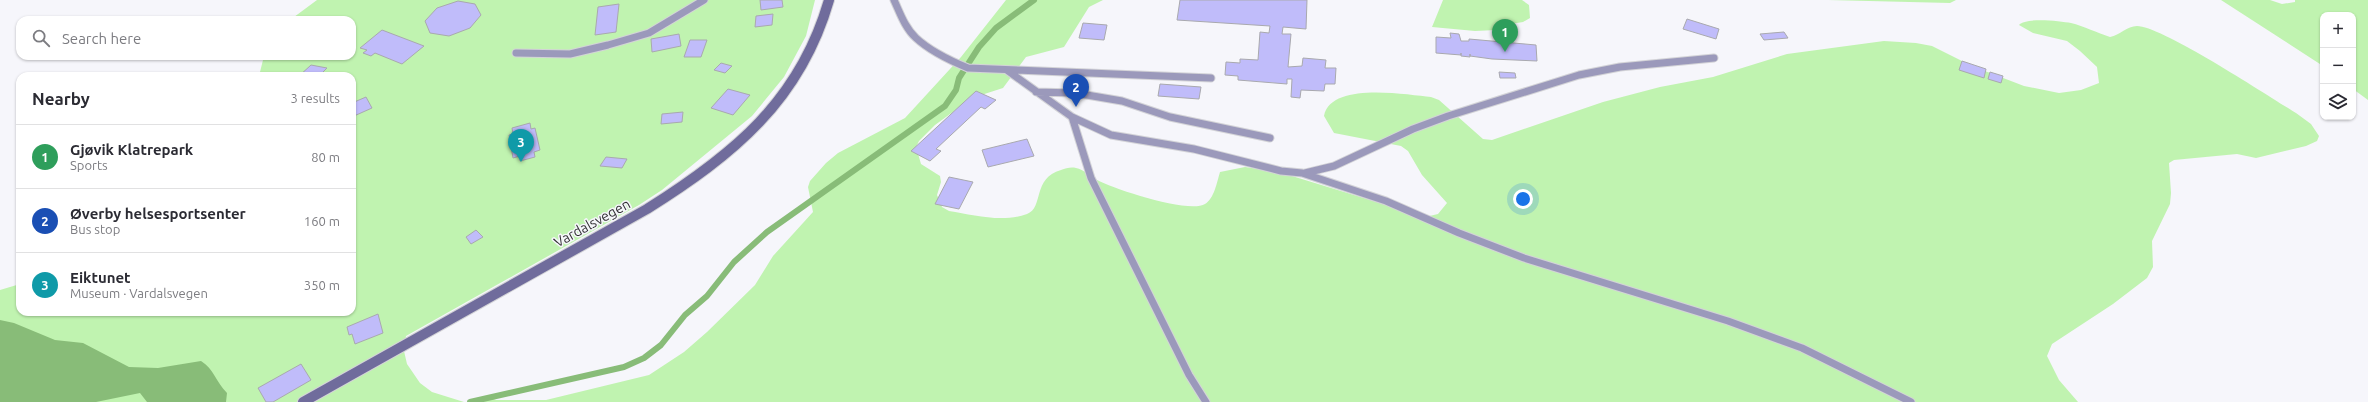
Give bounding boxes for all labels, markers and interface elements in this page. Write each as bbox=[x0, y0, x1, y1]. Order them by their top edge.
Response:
map controls bbox=[2320, 12, 2356, 120]
button: + bbox=[2320, 12, 2356, 48]
search box bbox=[16, 16, 356, 60]
pin: 1 bbox=[1492, 19, 1518, 52]
icon: search bbox=[30, 27, 52, 49]
text: Search here bbox=[62, 30, 141, 47]
button: − bbox=[2320, 48, 2356, 84]
pin: 2 bbox=[1063, 74, 1089, 107]
button: layers bbox=[2320, 84, 2356, 120]
text: Nearby bbox=[32, 89, 90, 108]
text: 3 results bbox=[290, 91, 340, 105]
pin: 3 bbox=[508, 129, 534, 162]
text: Gjøvik Klatrepark bbox=[70, 141, 193, 158]
text: 1 bbox=[41, 150, 49, 164]
text: 80 m bbox=[311, 150, 340, 164]
text: Sports bbox=[70, 158, 108, 172]
your location bbox=[1513, 189, 1533, 209]
street label: Vardalsvegen bbox=[551, 196, 633, 250]
text: Øverby helsesportsenter bbox=[70, 205, 246, 222]
text: 2 bbox=[41, 214, 49, 228]
text: 160 m bbox=[304, 214, 340, 228]
text: Bus stop bbox=[70, 222, 120, 236]
text: Eiktunet bbox=[70, 269, 131, 286]
text: 3 bbox=[41, 278, 49, 292]
text: 350 m bbox=[304, 278, 340, 292]
text: Museum · Vardalsvegen bbox=[70, 286, 208, 300]

